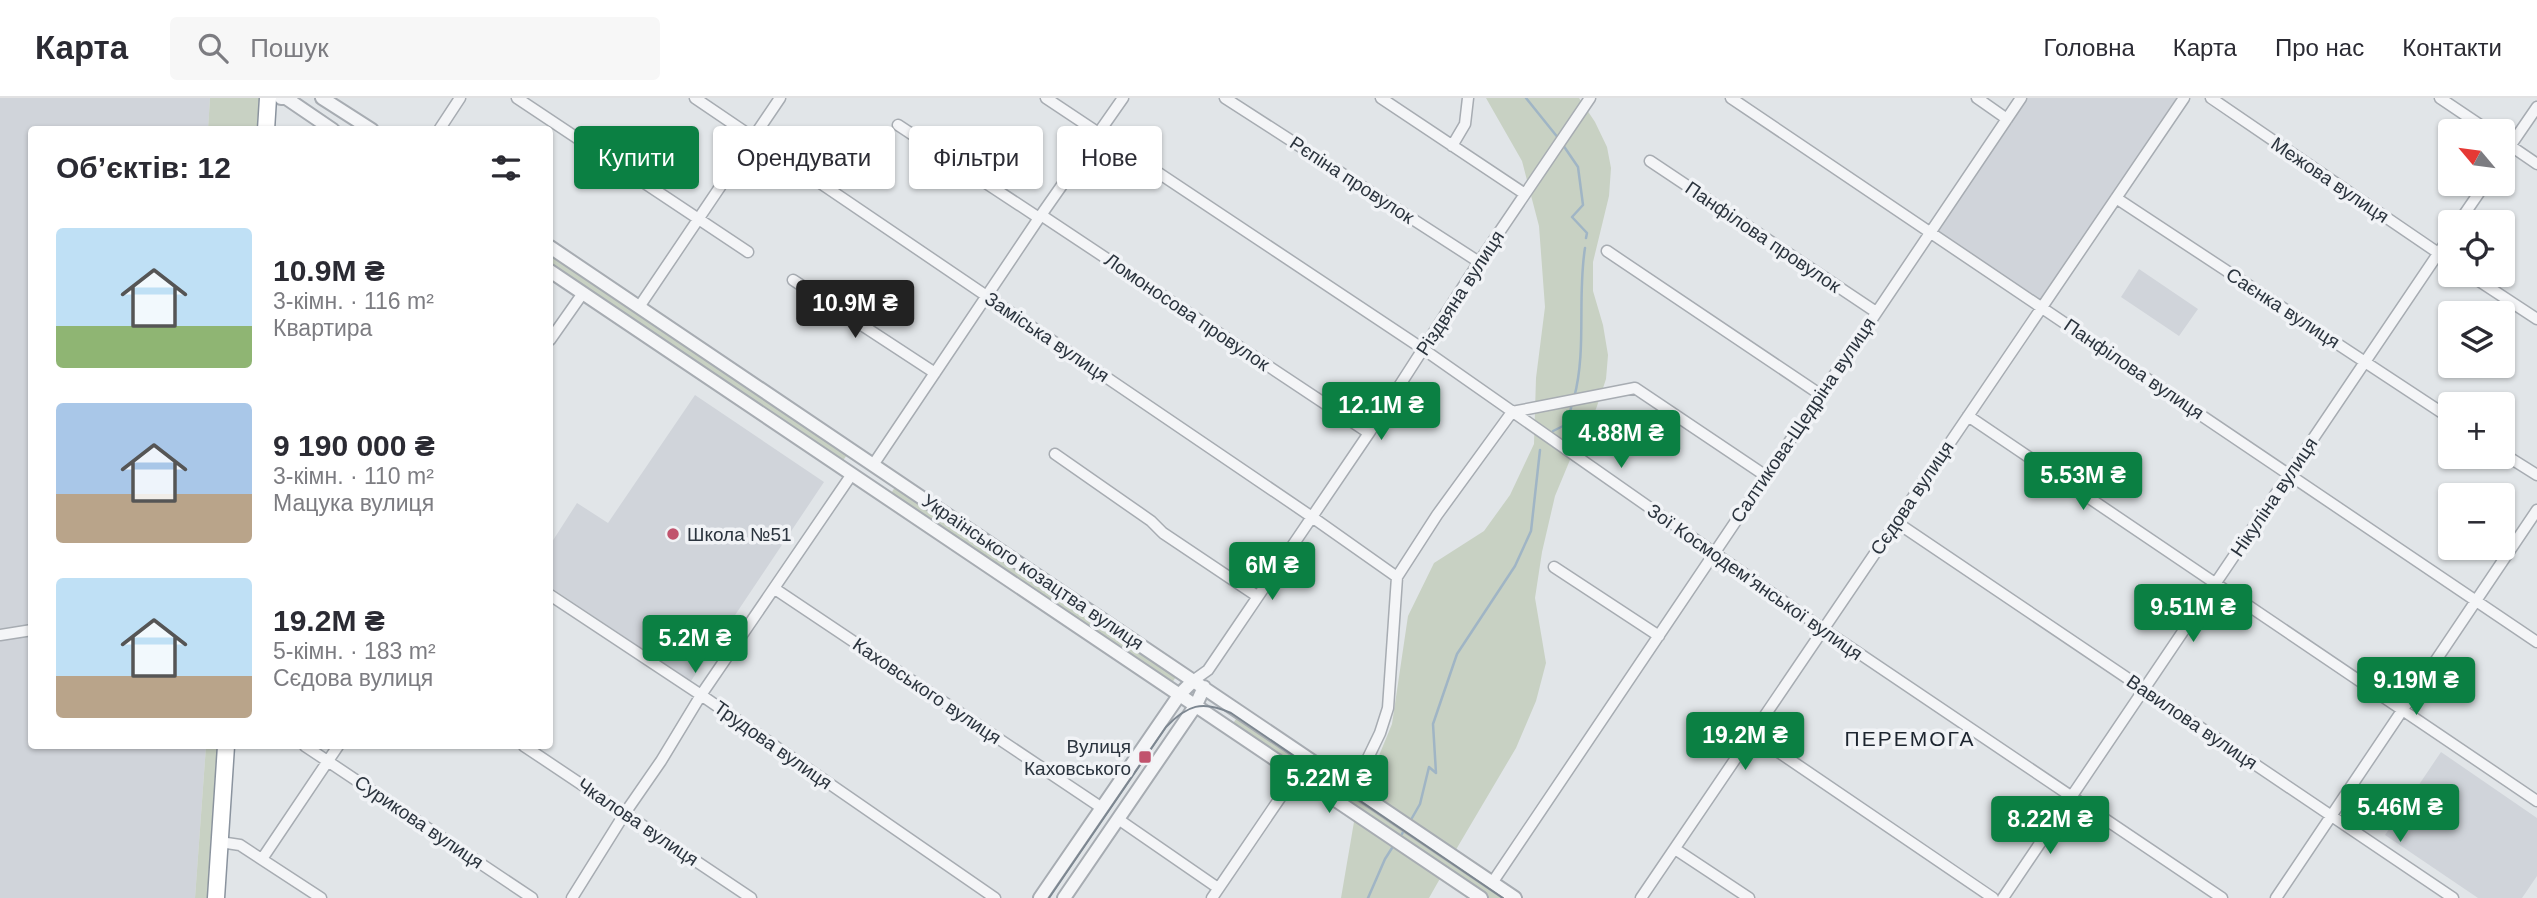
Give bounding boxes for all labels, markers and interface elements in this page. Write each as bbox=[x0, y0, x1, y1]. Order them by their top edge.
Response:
search box bbox=[170, 17, 660, 80]
text: Карта bbox=[35, 29, 128, 66]
icon: search bbox=[194, 29, 232, 67]
text: Пошук bbox=[250, 33, 329, 63]
text: Головна bbox=[2044, 34, 2135, 61]
text: Карта bbox=[2173, 34, 2237, 61]
text: Про нас bbox=[2275, 34, 2364, 61]
text: Контакти bbox=[2402, 34, 2502, 61]
north arrow bbox=[2438, 119, 2515, 196]
map controls bbox=[2438, 119, 2515, 560]
chip: Купити bbox=[574, 126, 699, 189]
chip: Орендувати bbox=[713, 126, 895, 189]
chip: Фільтри bbox=[909, 126, 1043, 189]
chip: Нове bbox=[1057, 126, 1162, 189]
street label: Рєпіна провулок bbox=[1286, 132, 1419, 228]
street label: Межова вулиця bbox=[2267, 133, 2393, 227]
icon: filters bbox=[487, 149, 525, 187]
text: Об’єктів: 12 bbox=[56, 151, 231, 184]
street label: Панфілова провулок bbox=[1681, 177, 1845, 297]
button: locate bbox=[2438, 210, 2515, 287]
street label: Різдвяна вулиця bbox=[1412, 227, 1508, 359]
street label: Ломоносова провулок bbox=[1101, 249, 1274, 375]
text: 10.9M ₴ bbox=[273, 254, 385, 287]
icon: home bbox=[112, 256, 196, 340]
street label: Саєнка вулиця bbox=[2222, 264, 2344, 352]
pin: 10.9M ₴ bbox=[790, 280, 920, 340]
text: 3-кімн. · 116 m² bbox=[273, 288, 434, 314]
street label: Заміська вулиця bbox=[981, 288, 1113, 386]
text: 10.9M ₴ bbox=[812, 290, 898, 316]
button: layers bbox=[2438, 301, 2515, 378]
street label: Салтикова-Щедріна вулиця bbox=[1726, 314, 1880, 526]
street label: Панфілова вулиця bbox=[2060, 314, 2208, 424]
text: Квартира bbox=[273, 315, 372, 341]
pin: 12.1M ₴ bbox=[1316, 382, 1446, 442]
text: 12.1M ₴ bbox=[1338, 392, 1424, 418]
button: + bbox=[2438, 392, 2515, 469]
pin: 4.88M ₴ bbox=[1556, 410, 1686, 470]
text: 4.88M ₴ bbox=[1578, 420, 1664, 446]
text: 9 190 000 ₴ bbox=[273, 429, 435, 462]
icon: home bbox=[112, 431, 196, 515]
street label: Нікуліна вулиця bbox=[2226, 434, 2322, 560]
street label: Сєдова вулиця bbox=[1866, 437, 1958, 559]
pin: 5.53M ₴ bbox=[2018, 452, 2148, 512]
text: 5.53M ₴ bbox=[2040, 462, 2126, 488]
text: 3-кімн. · 110 m² bbox=[273, 463, 434, 489]
button: − bbox=[2438, 483, 2515, 560]
text: Мацука вулиця bbox=[273, 490, 434, 516]
street label: Українського козацтва вулиця bbox=[918, 490, 1148, 654]
street label: Зої Космодем’янської вулиця bbox=[1644, 500, 1866, 664]
place label: Школа №51 bbox=[687, 524, 792, 545]
marker: Школа №51 bbox=[665, 526, 681, 542]
pin: 6M ₴ bbox=[1231, 542, 1313, 602]
text: 6M ₴ bbox=[1245, 552, 1299, 578]
pin: 9.51M ₴ bbox=[2128, 584, 2258, 644]
text: 9.51M ₴ bbox=[2150, 594, 2236, 620]
text: 19.2M ₴ bbox=[273, 604, 385, 637]
icon: home bbox=[112, 606, 196, 690]
pin: 5.2M ₴ bbox=[638, 616, 752, 675]
text: 5.2M ₴ bbox=[659, 625, 731, 651]
street label: Каховського вулиця bbox=[849, 634, 1005, 748]
text: 5-кімн. · 183 m² bbox=[273, 638, 436, 664]
pin: 9.19M ₴ bbox=[2351, 658, 2481, 717]
text: Сєдова вулиця bbox=[273, 665, 433, 691]
text: 9.19M ₴ bbox=[2373, 667, 2459, 693]
street label: Вавилова вулиця bbox=[2123, 670, 2261, 774]
street label: Трудова вулиця bbox=[710, 697, 836, 793]
pin: 19.2M ₴ bbox=[1680, 712, 1810, 772]
text: 19.2M ₴ bbox=[1702, 722, 1788, 748]
district label: ПЕРЕМОГА bbox=[1845, 727, 1975, 750]
place label: Вулиця Каховського bbox=[1024, 736, 1131, 779]
marker: Вулиця Каховського bbox=[1137, 749, 1153, 765]
pin: 5.22M ₴ bbox=[1264, 756, 1394, 815]
text: 5.22M ₴ bbox=[1286, 765, 1372, 791]
street label: Сурикова вулиця bbox=[351, 771, 487, 873]
street label: Чкалова вулиця bbox=[574, 774, 702, 870]
pin: 5.46M ₴ bbox=[2335, 784, 2465, 844]
text: 5.46M ₴ bbox=[2357, 794, 2443, 820]
pin: 8.22M ₴ bbox=[1985, 796, 2115, 856]
text: 8.22M ₴ bbox=[2007, 806, 2093, 832]

